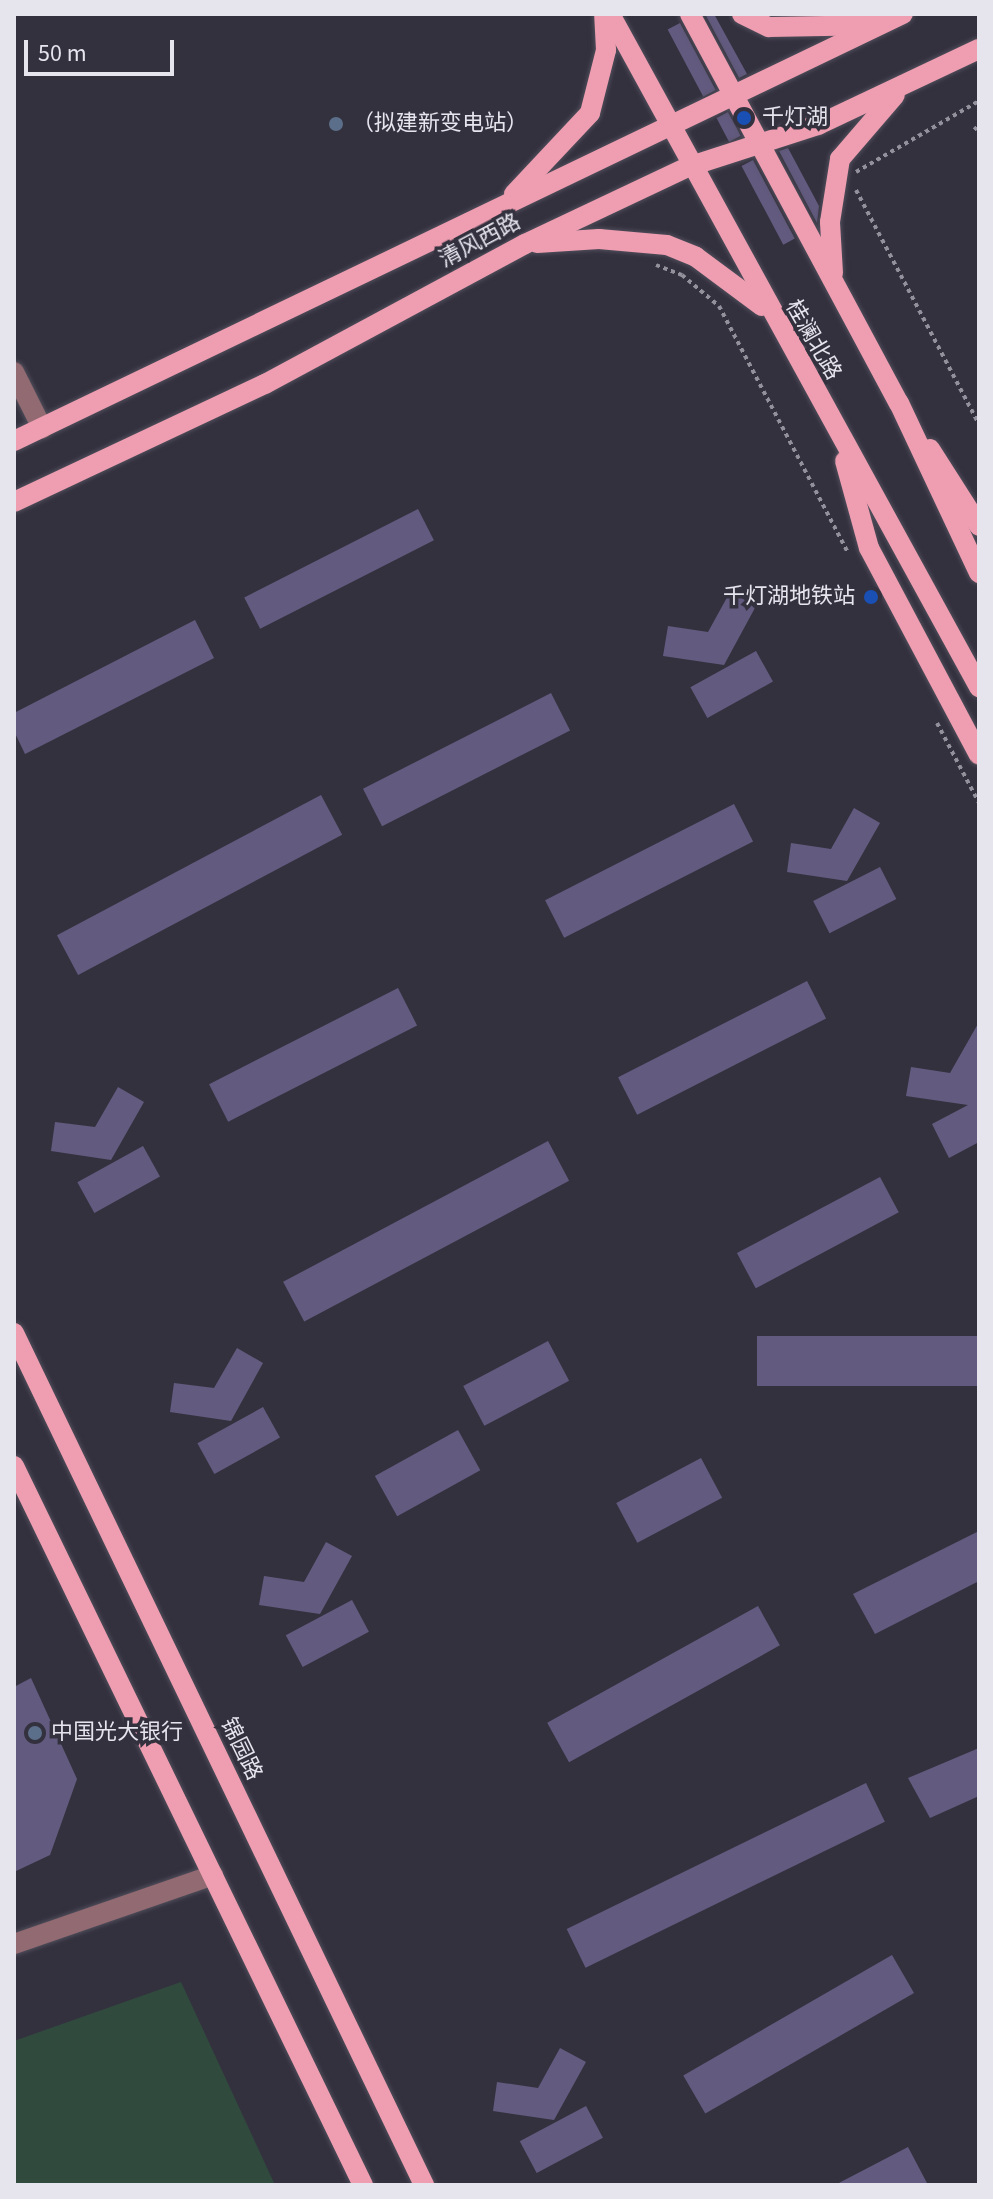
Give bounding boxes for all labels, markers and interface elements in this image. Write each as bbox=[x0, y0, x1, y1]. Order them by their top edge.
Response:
scale bar bbox=[28, 24, 178, 74]
text: 50 m bbox=[38, 36, 87, 71]
place label: 千灯湖 bbox=[762, 105, 828, 131]
marker: 千灯湖 bbox=[733, 107, 755, 129]
place label: （拟建新变电站） bbox=[352, 111, 528, 137]
marker: （拟建新变电站） bbox=[327, 115, 345, 133]
street label: 清风西路 bbox=[435, 209, 525, 273]
street label: 桂澜北路 bbox=[780, 295, 846, 385]
place label: 千灯湖地铁站 bbox=[723, 584, 855, 610]
marker: 千灯湖地铁站 bbox=[862, 588, 880, 606]
street label: 锦园路 bbox=[215, 1714, 267, 1784]
place label: 中国光大银行 bbox=[51, 1720, 183, 1746]
marker: 中国光大银行 bbox=[26, 1724, 44, 1742]

